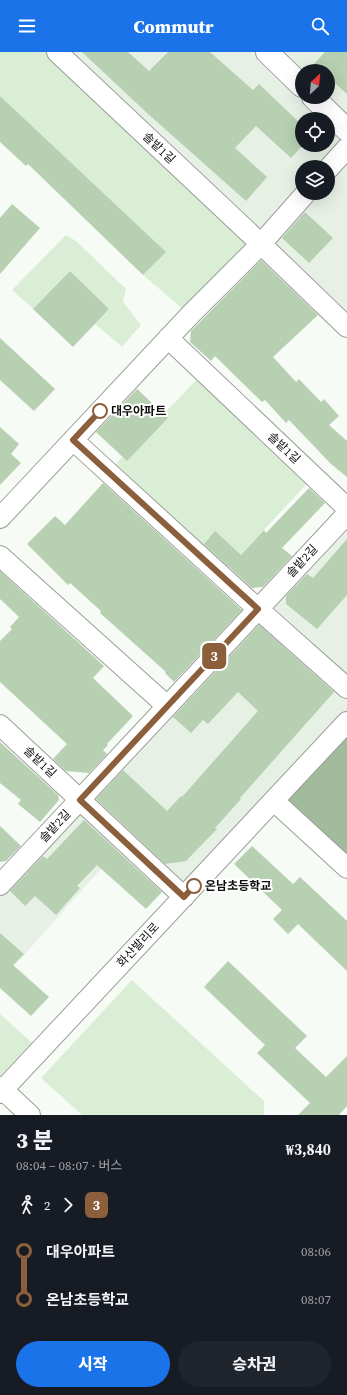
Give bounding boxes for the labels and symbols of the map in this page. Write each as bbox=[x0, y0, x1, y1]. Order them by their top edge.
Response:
north arrow bbox=[295, 64, 335, 104]
street label: 솔밭1길 bbox=[139, 129, 179, 167]
marker: 대우아파트 bbox=[92, 403, 108, 419]
place label: 대우아파트 bbox=[111, 403, 166, 419]
street label: 솔밭1길 bbox=[264, 429, 304, 467]
street label: 솔밭2길 bbox=[283, 541, 321, 581]
line badge: 3 bbox=[201, 643, 227, 669]
street label: 솔밭1길 bbox=[20, 743, 60, 781]
street label: 솔밭2길 bbox=[36, 806, 74, 846]
marker: 온남초등학교 bbox=[186, 878, 202, 894]
place label: 온남초등학교 bbox=[205, 878, 271, 894]
street label: 화산발리로 bbox=[113, 919, 163, 971]

